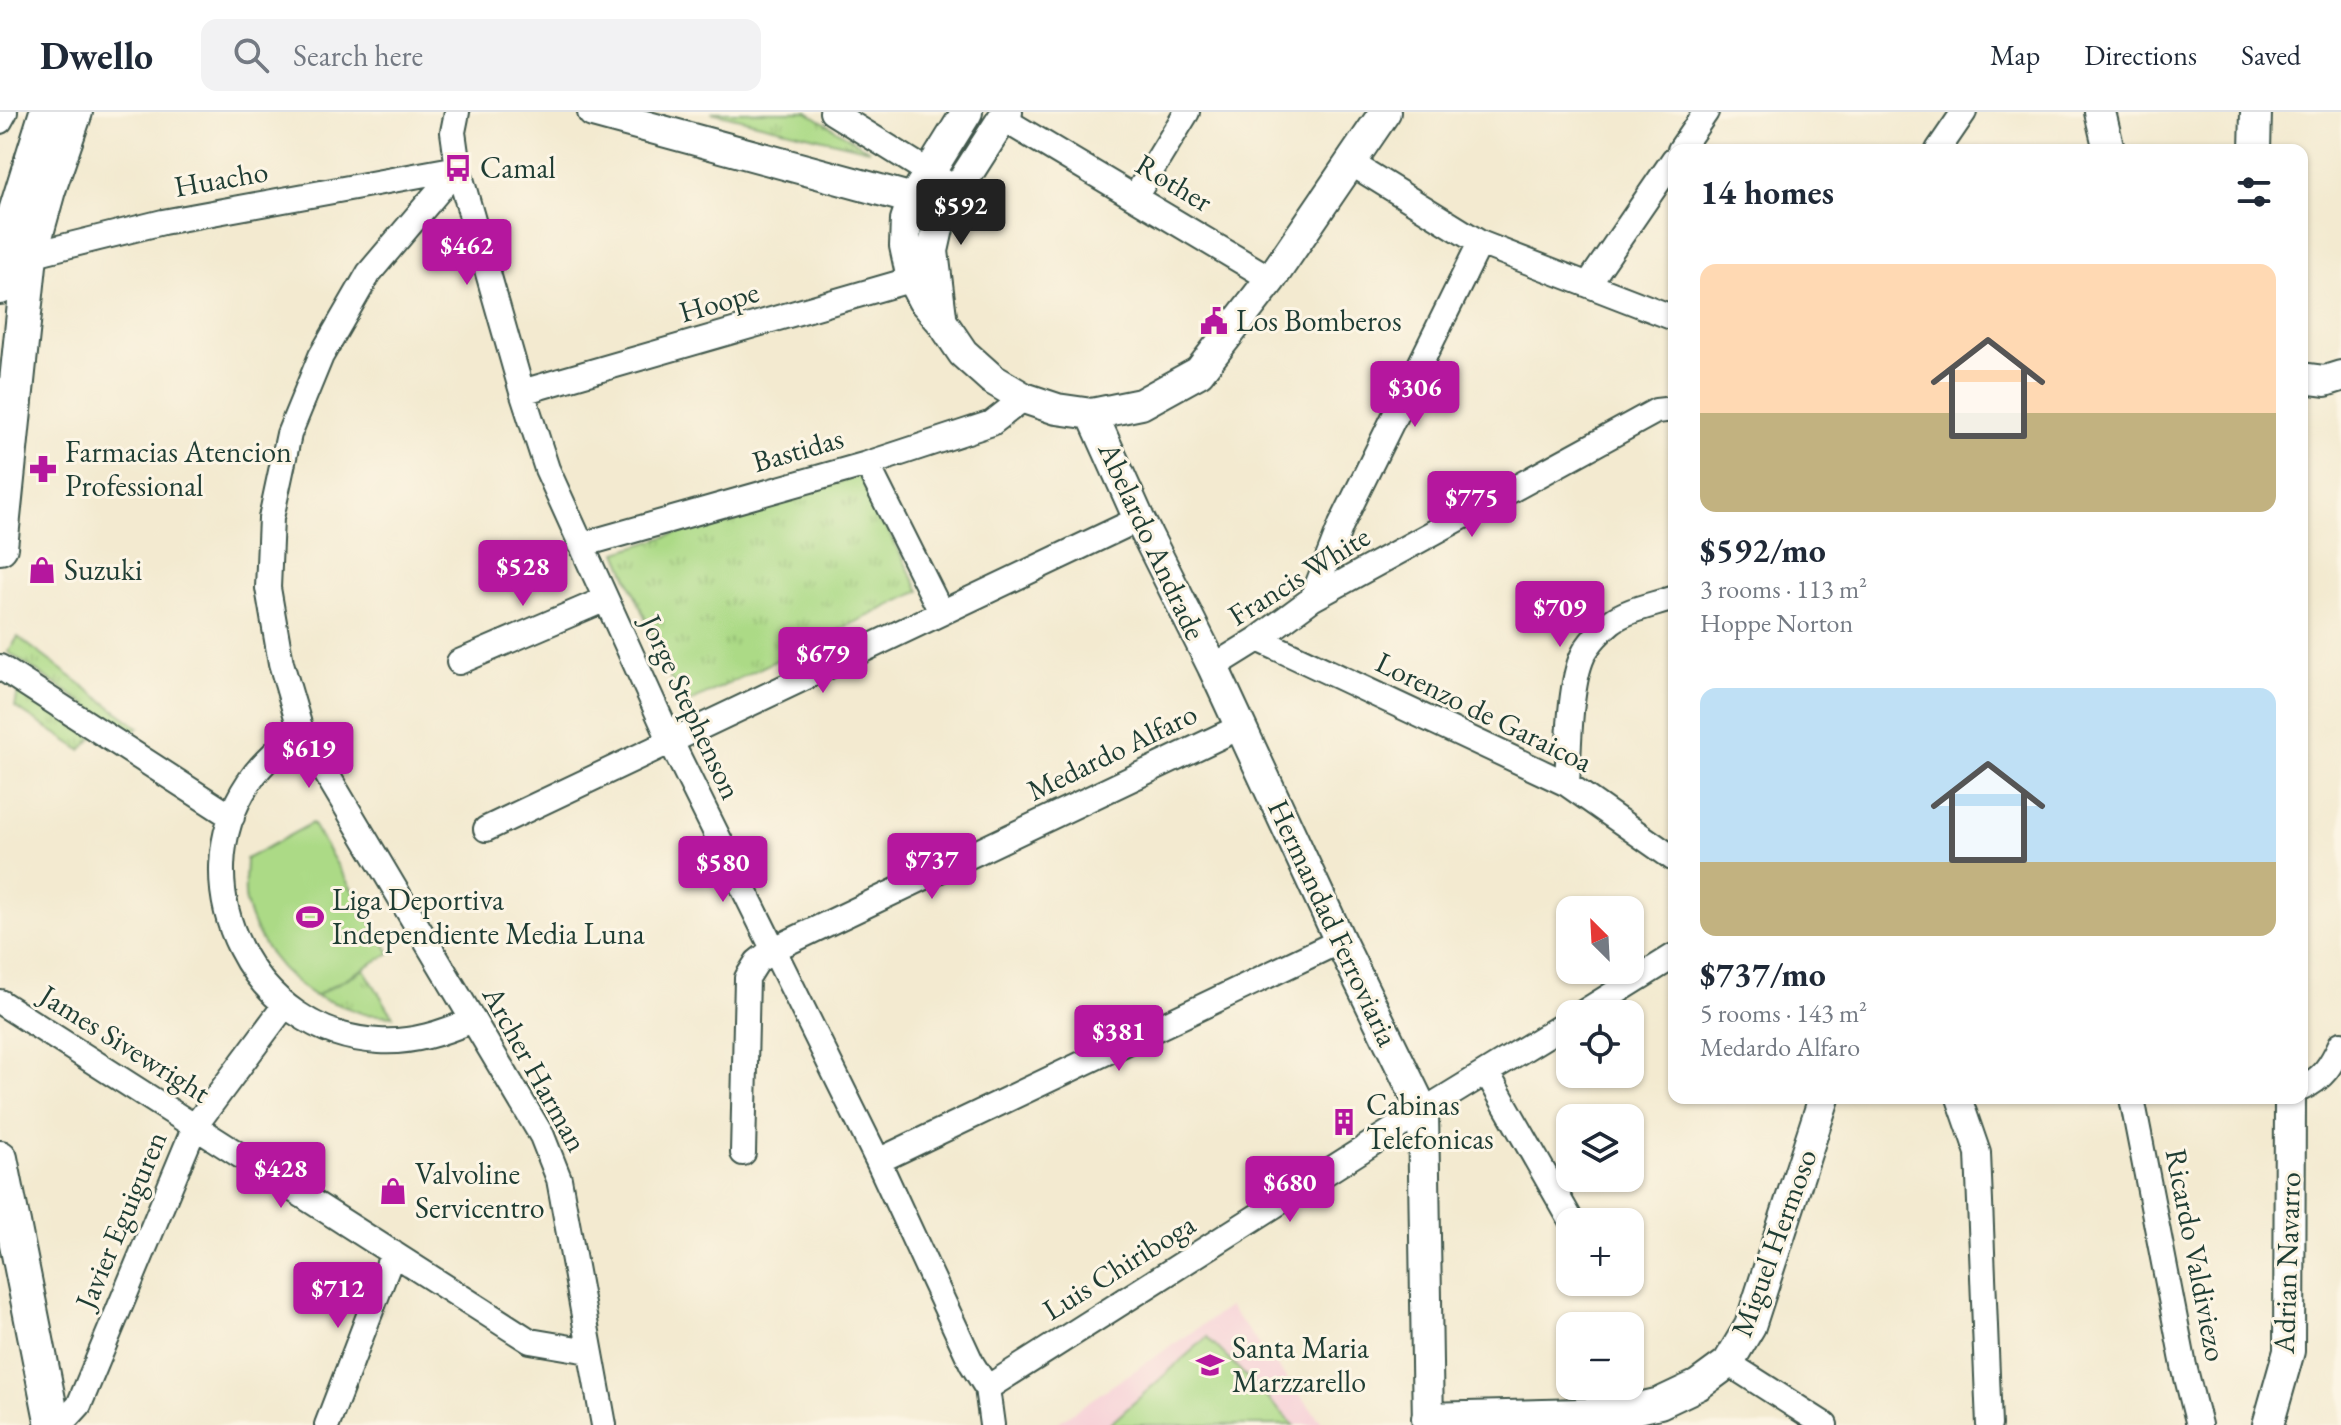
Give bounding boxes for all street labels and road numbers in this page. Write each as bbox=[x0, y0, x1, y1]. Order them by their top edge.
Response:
street label: Rother bbox=[1129, 145, 1220, 221]
street label: Huacho bbox=[171, 151, 271, 206]
street label: Hoope bbox=[674, 272, 763, 331]
street label: Bastidas bbox=[748, 418, 848, 481]
street label: Abelardo Andrade bbox=[1089, 435, 1215, 646]
street label: Francis White bbox=[1221, 517, 1377, 634]
street label: Jorge Stephenson bbox=[630, 605, 751, 806]
street label: Lorenzo de Garaicoa bbox=[1370, 642, 1599, 781]
street label: Medardo Alfaro bbox=[1020, 694, 1203, 810]
street label: Hermandad Ferroviaria bbox=[1259, 793, 1408, 1052]
street label: James Sivewright bbox=[30, 974, 218, 1112]
street label: Archer Harman bbox=[473, 978, 597, 1159]
street label: Javier Eguiguren bbox=[64, 1125, 176, 1317]
street label: Miguel Hermoso bbox=[1722, 1144, 1826, 1342]
street label: Ricardo Valdiviezo bbox=[2157, 1145, 2236, 1365]
street label: Adrian Navarro bbox=[2264, 1171, 2309, 1356]
street label: Luis Chiriboga bbox=[1035, 1204, 1203, 1329]

